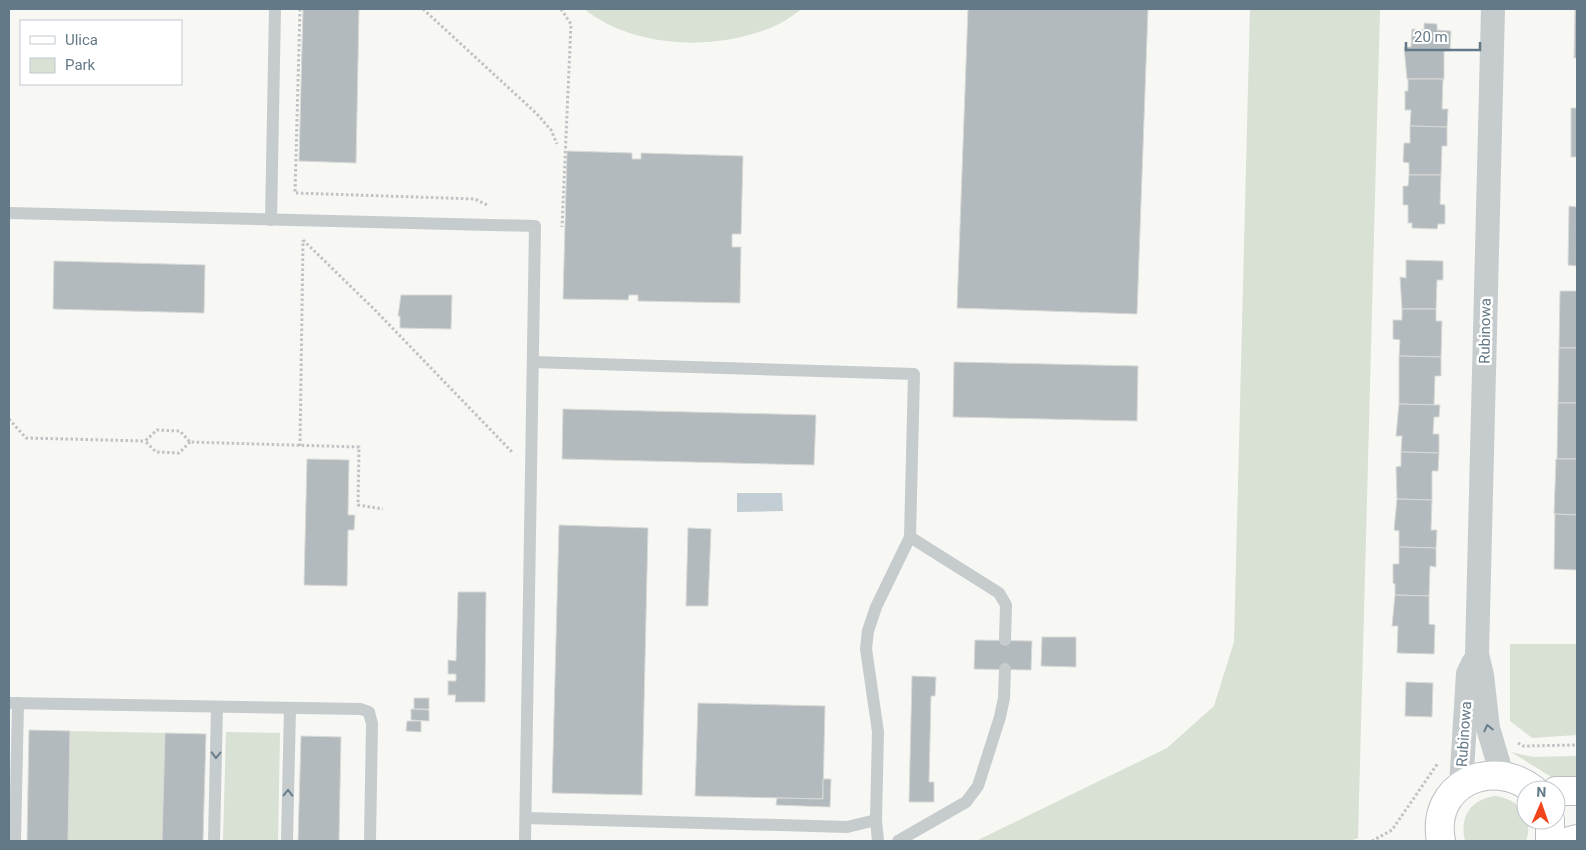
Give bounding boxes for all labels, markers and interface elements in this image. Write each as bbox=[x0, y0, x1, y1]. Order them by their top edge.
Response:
legend bbox=[20, 20, 182, 85]
scale bar bbox=[1406, 20, 1480, 52]
text: 20 m bbox=[1414, 28, 1448, 46]
text: Ulica bbox=[65, 31, 98, 49]
text: Park bbox=[65, 56, 96, 74]
street label: Rubinowa bbox=[1475, 298, 1495, 364]
street label: Rubinowa bbox=[1453, 701, 1475, 767]
one-way arrow bbox=[1483, 724, 1494, 733]
one-way arrow bbox=[211, 752, 221, 760]
north arrow bbox=[1516, 780, 1566, 830]
text: N bbox=[1536, 784, 1547, 800]
one-way arrow bbox=[283, 788, 293, 796]

